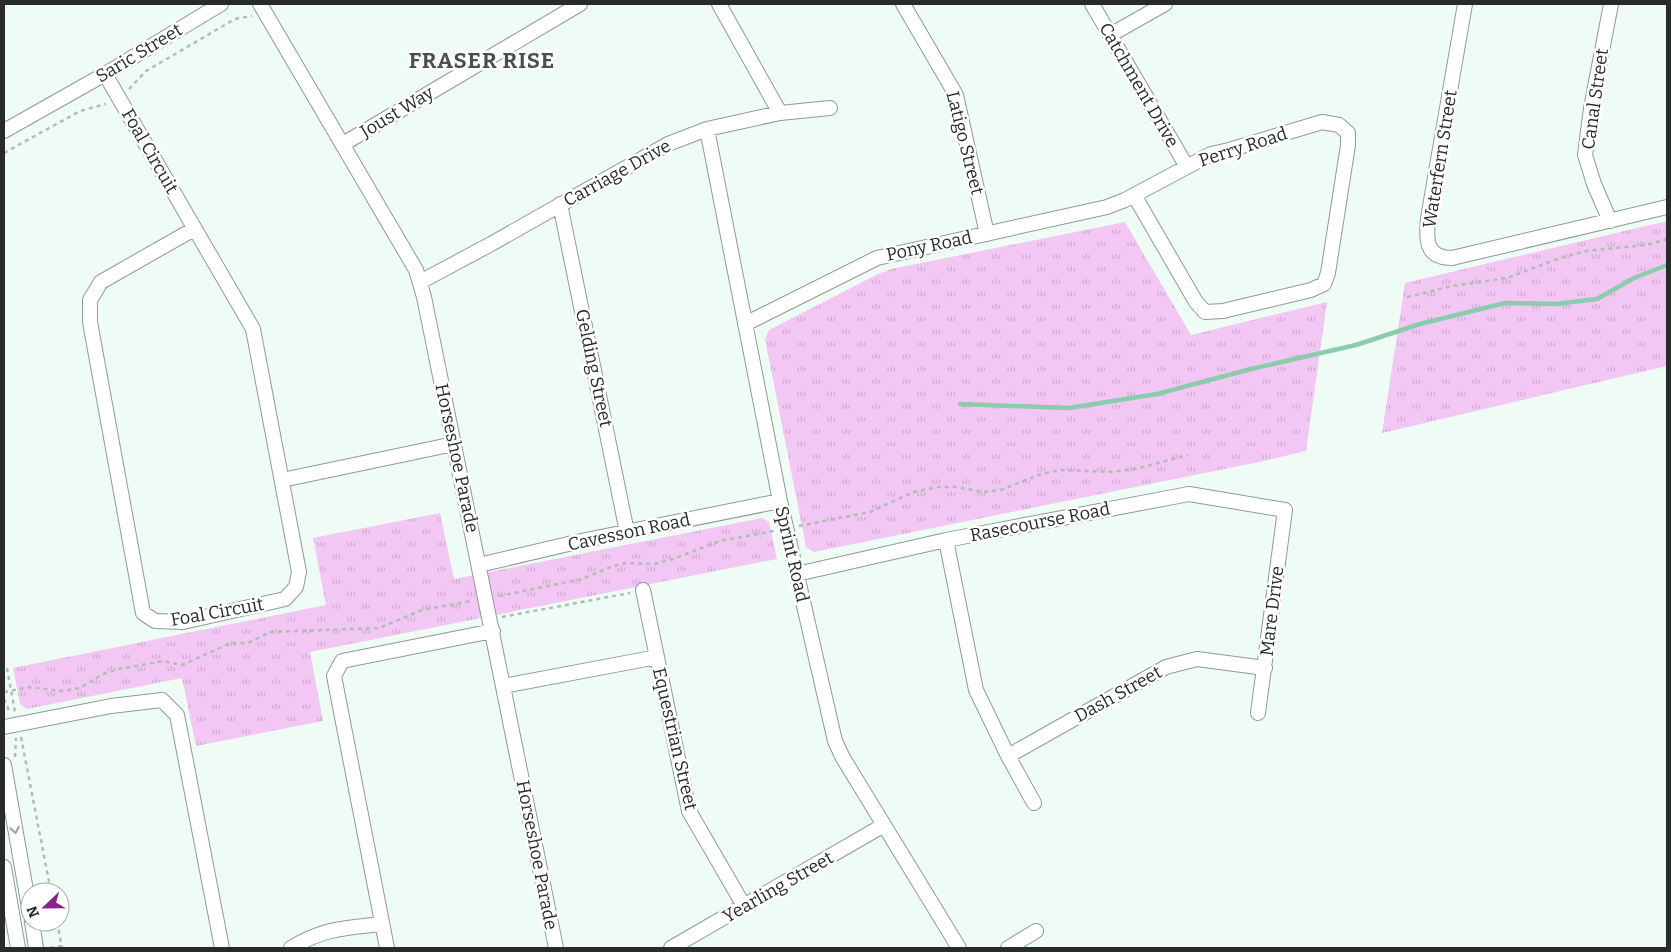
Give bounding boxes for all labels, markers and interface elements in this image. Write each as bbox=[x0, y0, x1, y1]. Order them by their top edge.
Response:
street label: Saric Street bbox=[92, 18, 187, 87]
street label: Catchment Drive bbox=[1094, 19, 1184, 151]
district label: FRASER RISE bbox=[409, 47, 555, 74]
street label: Canal Street bbox=[1577, 47, 1613, 151]
street label: Joust Way bbox=[355, 81, 438, 143]
street label: Waterfern Street bbox=[1418, 88, 1462, 230]
street label: Latigo Street bbox=[941, 89, 989, 198]
street label: Foal Circuit bbox=[117, 105, 183, 198]
street label: Perry Road bbox=[1196, 122, 1290, 172]
street label: Carriage Drive bbox=[560, 135, 674, 211]
street label: Pony Road bbox=[884, 226, 974, 266]
street label: Gelding Street bbox=[571, 307, 617, 430]
street label: Horseshoe Parade bbox=[430, 381, 484, 535]
street label: Rasecourse Road bbox=[968, 498, 1112, 546]
street label: Sprint Road bbox=[770, 504, 814, 604]
street label: Cavesson Road bbox=[566, 508, 692, 556]
street label: Mare Drive bbox=[1256, 565, 1288, 657]
street label: Foal Circuit bbox=[169, 593, 266, 631]
street label: Dash Street bbox=[1070, 661, 1166, 727]
street label: Equestrian Street bbox=[648, 665, 702, 813]
street label: Horseshoe Parade bbox=[512, 778, 562, 932]
one-way arrow bbox=[10, 826, 20, 835]
street label: Yearling Street bbox=[719, 846, 838, 928]
north arrow bbox=[20, 882, 70, 932]
text: N bbox=[23, 903, 43, 920]

